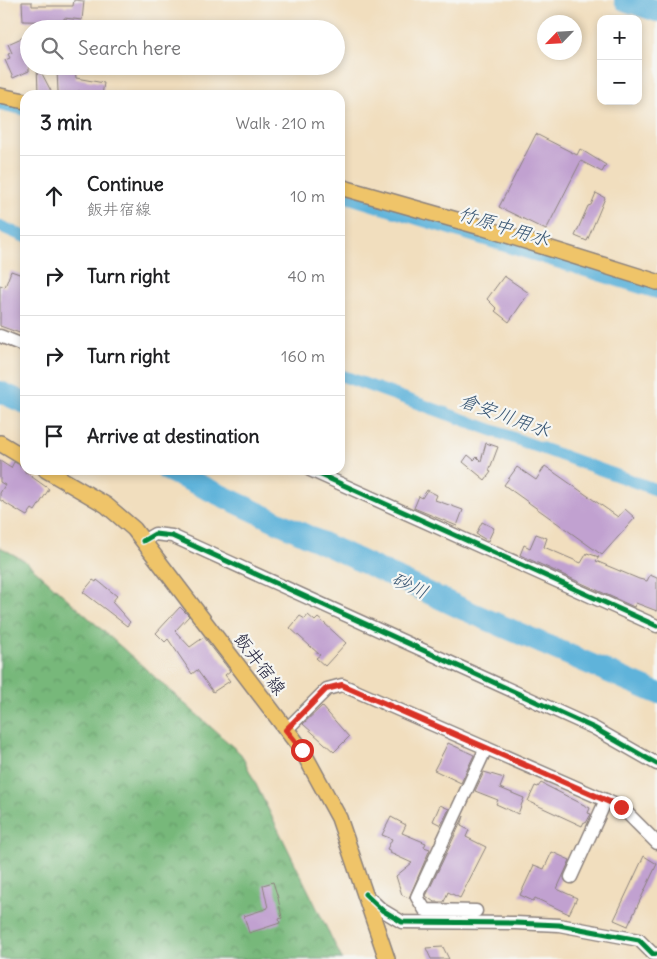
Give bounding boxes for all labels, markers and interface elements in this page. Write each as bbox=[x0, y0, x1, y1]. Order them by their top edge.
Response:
north arrow bbox=[537, 15, 582, 60]
map controls bbox=[597, 15, 642, 105]
button: + bbox=[597, 15, 642, 60]
search box bbox=[20, 20, 345, 75]
icon: search bbox=[38, 34, 66, 62]
text: Search here bbox=[78, 36, 181, 60]
button: − bbox=[597, 60, 642, 105]
text: 3 min bbox=[40, 109, 92, 136]
text: Walk · 210 m bbox=[235, 113, 325, 133]
text: Continue bbox=[87, 172, 164, 196]
icon: ahead bbox=[40, 182, 68, 210]
text: 10 m bbox=[290, 186, 325, 206]
text: 飯井宿線 bbox=[87, 199, 151, 219]
water label: 竹原中用水 bbox=[455, 201, 553, 251]
icon: right bbox=[40, 262, 68, 290]
text: Turn right bbox=[87, 264, 170, 288]
text: 40 m bbox=[287, 266, 325, 286]
icon: right bbox=[40, 342, 68, 370]
text: Turn right bbox=[87, 344, 170, 368]
text: 160 m bbox=[281, 346, 325, 366]
water label: 倉安川用水 bbox=[456, 387, 554, 443]
icon: arrive bbox=[40, 422, 68, 450]
text: Arrive at destination bbox=[87, 424, 260, 448]
water label: 砂川 bbox=[388, 566, 432, 604]
street label: 飯井宿線 bbox=[230, 628, 291, 699]
route start bbox=[291, 739, 314, 762]
route end bbox=[610, 796, 633, 819]

